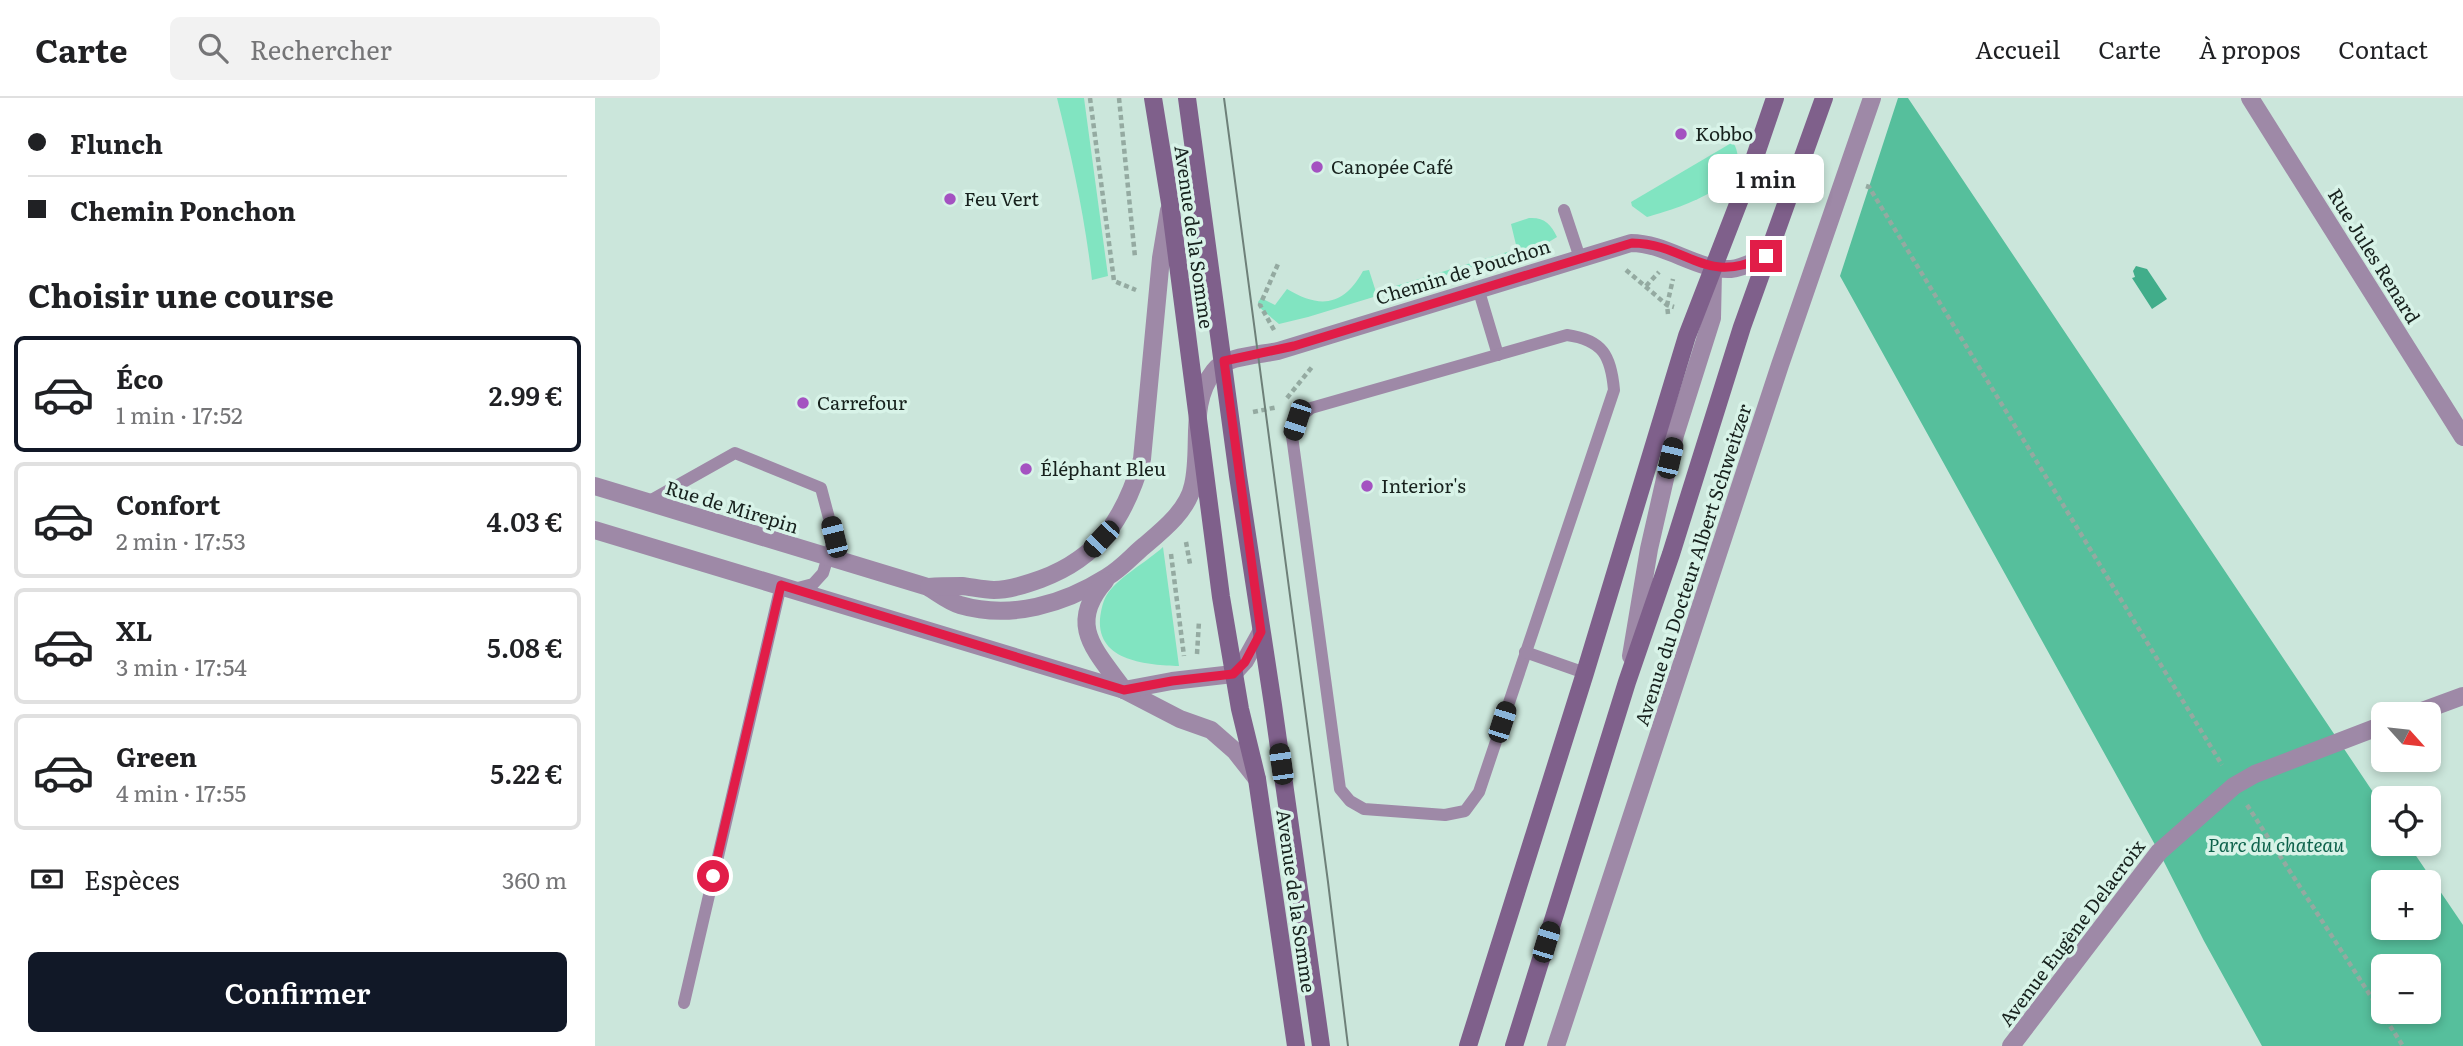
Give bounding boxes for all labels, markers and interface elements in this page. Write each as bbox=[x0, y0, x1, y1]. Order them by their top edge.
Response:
search box bbox=[170, 17, 660, 80]
text: Carte bbox=[35, 24, 128, 73]
icon: search bbox=[194, 29, 232, 67]
text: Rechercher bbox=[250, 29, 392, 68]
text: Accueil bbox=[1975, 31, 2060, 66]
text: Carte bbox=[2098, 31, 2161, 66]
text: À propos bbox=[2199, 31, 2300, 66]
text: Contact bbox=[2338, 31, 2428, 66]
place label: Kobbo bbox=[1695, 119, 1753, 147]
text: Flunch bbox=[70, 123, 163, 162]
marker: Kobbo bbox=[1673, 126, 1689, 142]
street label: Avenue de la Somme bbox=[1168, 143, 1222, 330]
place label: Canopée Café bbox=[1331, 152, 1453, 180]
callout: 1 min bbox=[1708, 155, 1824, 204]
marker: Canopée Café bbox=[1309, 159, 1325, 175]
text: 1 min bbox=[1736, 161, 1796, 195]
street label: Rue Jules Renard bbox=[2322, 182, 2428, 329]
place label: Feu Vert bbox=[964, 184, 1039, 212]
text: Chemin Ponchon bbox=[70, 190, 296, 229]
marker: Feu Vert bbox=[942, 191, 958, 207]
street label: Chemin de Pouchon bbox=[1372, 231, 1554, 311]
route end bbox=[1750, 240, 1782, 272]
text: Choisir une course bbox=[28, 270, 334, 318]
text: Éco bbox=[116, 358, 164, 397]
icon: car bbox=[32, 363, 95, 426]
text: 2.99 € bbox=[489, 375, 563, 414]
place label: Carrefour bbox=[817, 388, 907, 416]
marker: Carrefour bbox=[795, 395, 811, 411]
text: 1 min · 17:52 bbox=[116, 397, 243, 431]
car bbox=[1281, 397, 1314, 443]
street label: Avenue du Docteur Albert Schweitzer bbox=[1627, 400, 1757, 729]
car bbox=[1656, 435, 1685, 481]
place label: Éléphant Bleu bbox=[1040, 454, 1166, 482]
marker: Éléphant Bleu bbox=[1018, 461, 1034, 477]
place label: Interior's bbox=[1381, 471, 1466, 499]
street label: Rue de Mirepin bbox=[662, 472, 802, 540]
marker: Interior's bbox=[1359, 478, 1375, 494]
text: Confort bbox=[116, 484, 220, 523]
icon: car bbox=[32, 489, 95, 552]
text: 4.03 € bbox=[487, 501, 563, 540]
car bbox=[819, 514, 850, 560]
car bbox=[1079, 516, 1124, 562]
text: 2 min · 17:53 bbox=[116, 523, 246, 557]
text: XL bbox=[116, 610, 153, 649]
icon: car bbox=[32, 615, 95, 678]
text: 5.08 € bbox=[487, 627, 563, 666]
text: 3 min · 17:54 bbox=[116, 649, 247, 683]
car bbox=[1486, 699, 1519, 745]
north arrow bbox=[2371, 702, 2441, 772]
map controls bbox=[2371, 702, 2441, 1024]
text: Green bbox=[116, 736, 197, 775]
icon: car bbox=[32, 741, 95, 804]
car bbox=[1268, 742, 1295, 786]
text: 5.22 € bbox=[490, 753, 563, 792]
text: 4 min · 17:55 bbox=[116, 775, 246, 809]
button: locate bbox=[2371, 786, 2441, 856]
street label: Avenue de la Somme bbox=[1270, 807, 1324, 994]
park label: Parc du chateau bbox=[2208, 830, 2345, 858]
street label: Avenue Eugène Delacroix bbox=[1992, 833, 2151, 1032]
text: Espèces bbox=[84, 859, 180, 898]
icon: cash bbox=[28, 860, 66, 898]
route start bbox=[697, 860, 729, 892]
text: 360 m bbox=[502, 862, 567, 896]
button: + bbox=[2371, 870, 2441, 940]
car bbox=[1530, 919, 1563, 965]
button: Confirmer bbox=[28, 952, 567, 1032]
button: − bbox=[2371, 954, 2441, 1024]

